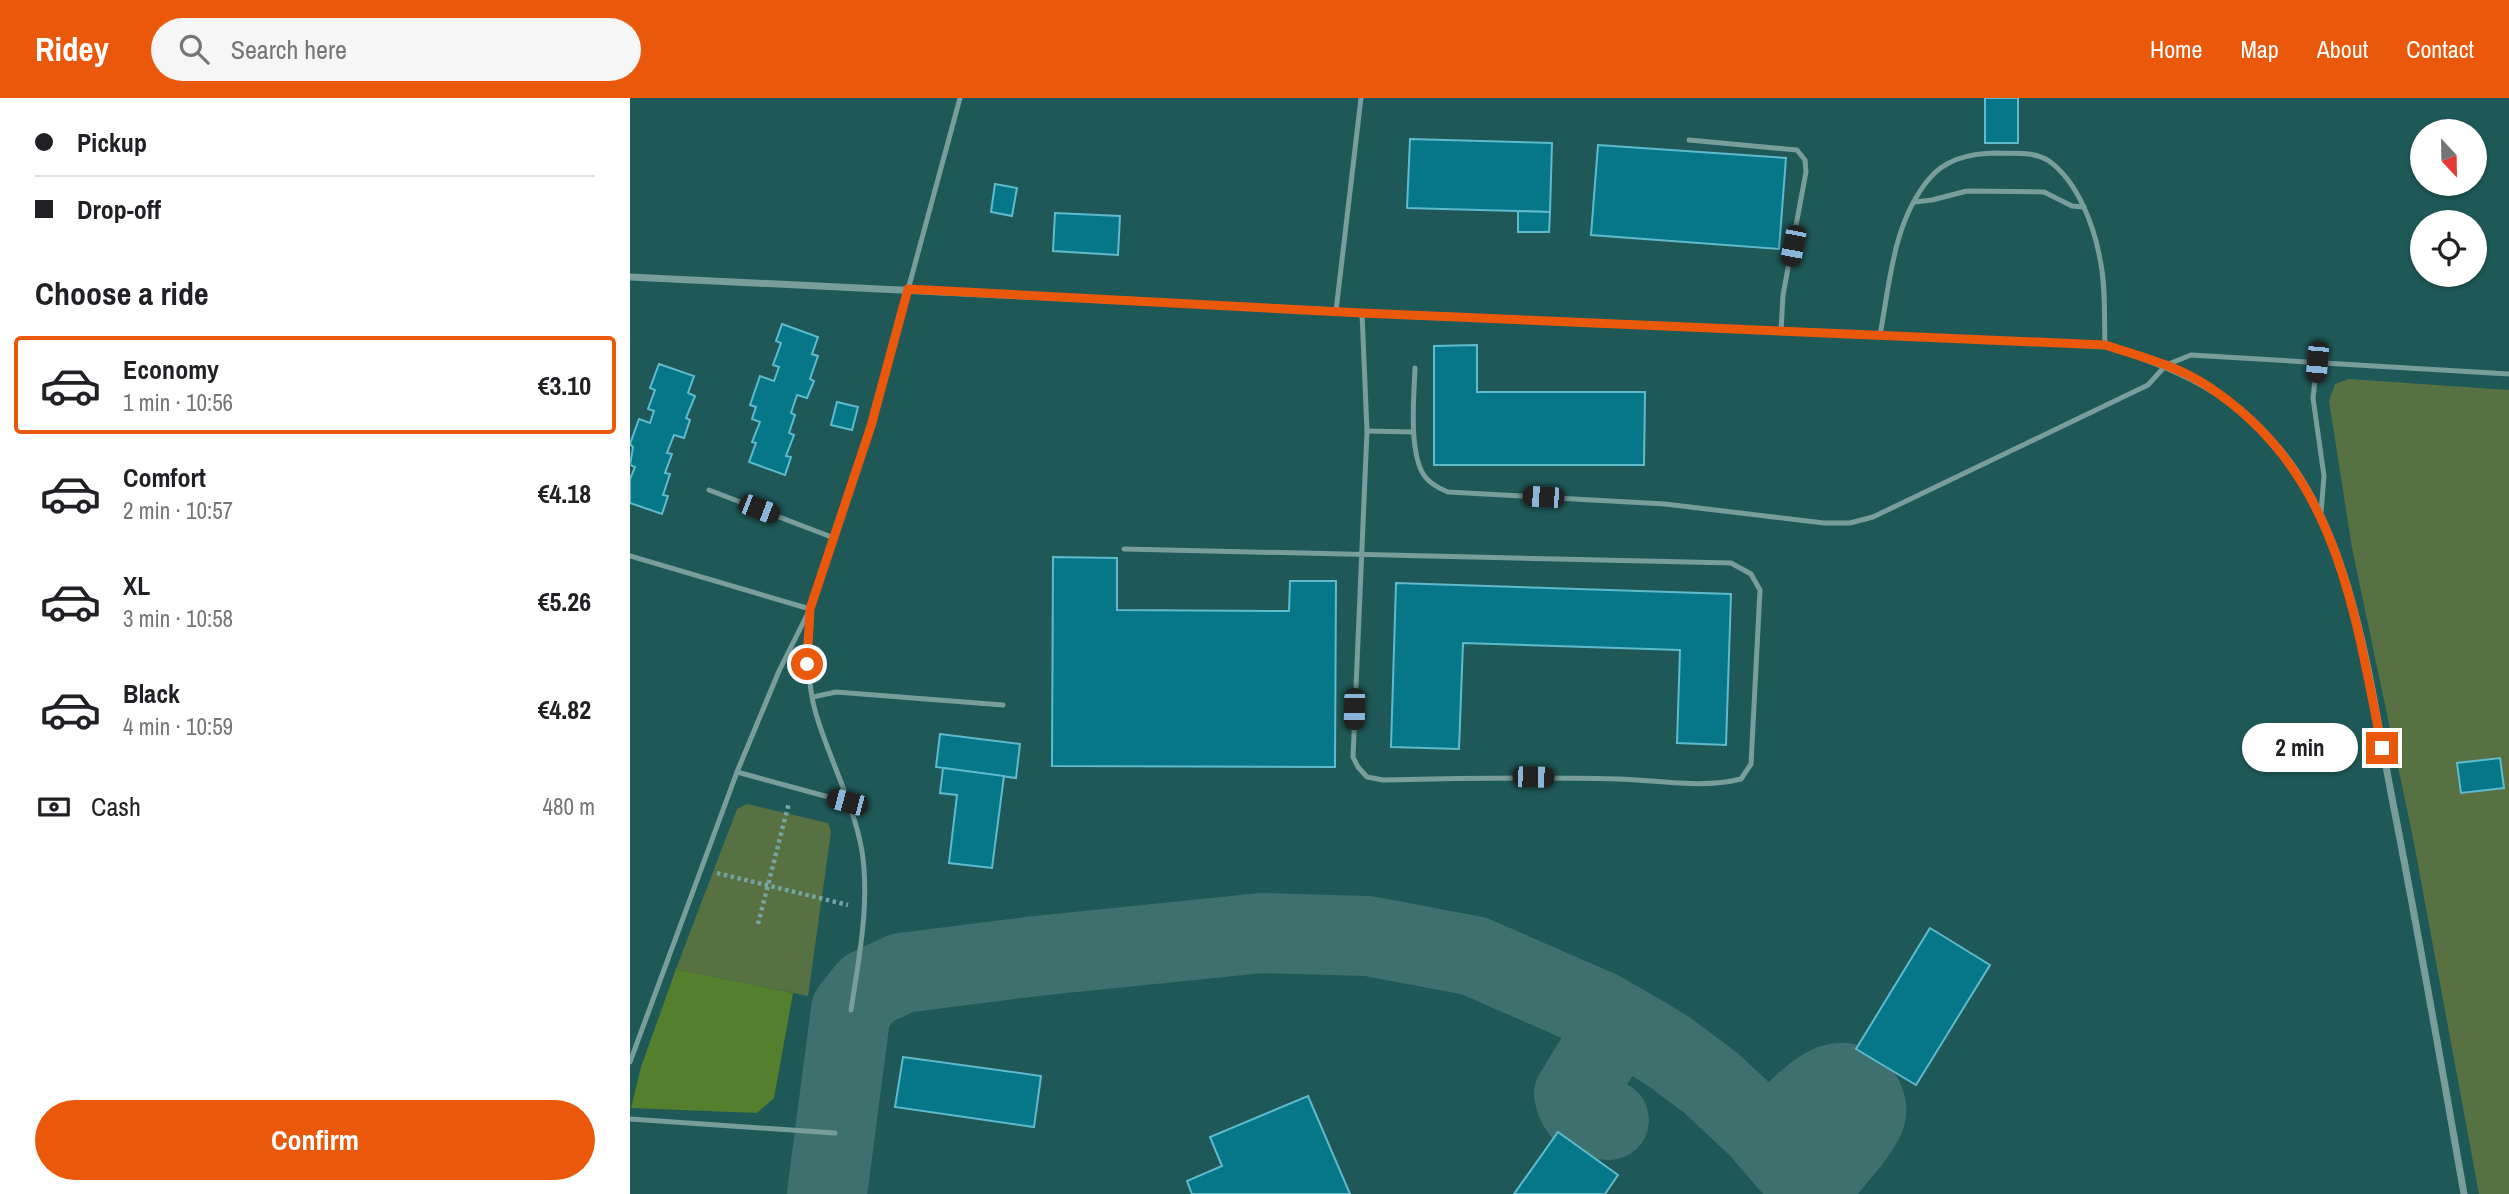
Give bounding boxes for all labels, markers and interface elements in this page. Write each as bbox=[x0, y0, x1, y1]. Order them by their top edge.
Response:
search box bbox=[151, 18, 641, 81]
text: Ridey bbox=[35, 27, 109, 71]
icon: search bbox=[175, 30, 213, 68]
text: Search here bbox=[231, 32, 347, 67]
text: Home bbox=[2150, 33, 2202, 65]
text: Map bbox=[2240, 33, 2279, 65]
text: About bbox=[2317, 33, 2368, 65]
text: Contact bbox=[2406, 33, 2474, 65]
north arrow bbox=[2410, 119, 2487, 196]
map controls bbox=[2410, 119, 2487, 287]
text: Pickup bbox=[77, 125, 147, 160]
text: Drop-off bbox=[77, 192, 161, 227]
button: locate bbox=[2410, 210, 2487, 287]
car bbox=[1779, 223, 1808, 269]
text: Choose a ride bbox=[35, 272, 209, 315]
car bbox=[2305, 340, 2330, 384]
text: Economy bbox=[123, 352, 219, 387]
icon: car bbox=[39, 354, 102, 417]
text: €3.10 bbox=[538, 368, 591, 403]
text: 1 min · 10:56 bbox=[123, 387, 233, 418]
text: Comfort bbox=[123, 460, 206, 495]
icon: car bbox=[39, 462, 102, 525]
text: €4.18 bbox=[538, 476, 591, 511]
car bbox=[1522, 485, 1565, 509]
car bbox=[736, 492, 783, 526]
text: 2 min · 10:57 bbox=[123, 495, 233, 526]
text: XL bbox=[123, 568, 150, 603]
icon: car bbox=[39, 570, 102, 633]
text: €5.26 bbox=[538, 584, 591, 619]
text: 3 min · 10:58 bbox=[123, 603, 233, 634]
route start bbox=[791, 648, 823, 680]
text: Black bbox=[123, 676, 180, 711]
icon: car bbox=[39, 678, 102, 741]
car bbox=[1344, 688, 1365, 730]
text: €4.82 bbox=[538, 692, 591, 727]
text: 4 min · 10:59 bbox=[123, 711, 233, 742]
callout: 2 min bbox=[2242, 724, 2358, 772]
text: 2 min bbox=[2275, 732, 2325, 763]
route end bbox=[2366, 732, 2398, 764]
car bbox=[1512, 766, 1555, 788]
car bbox=[824, 786, 871, 818]
icon: cash bbox=[35, 788, 73, 826]
text: Cash bbox=[91, 789, 141, 824]
text: 480 m bbox=[543, 791, 595, 822]
button: Confirm bbox=[35, 1100, 595, 1180]

